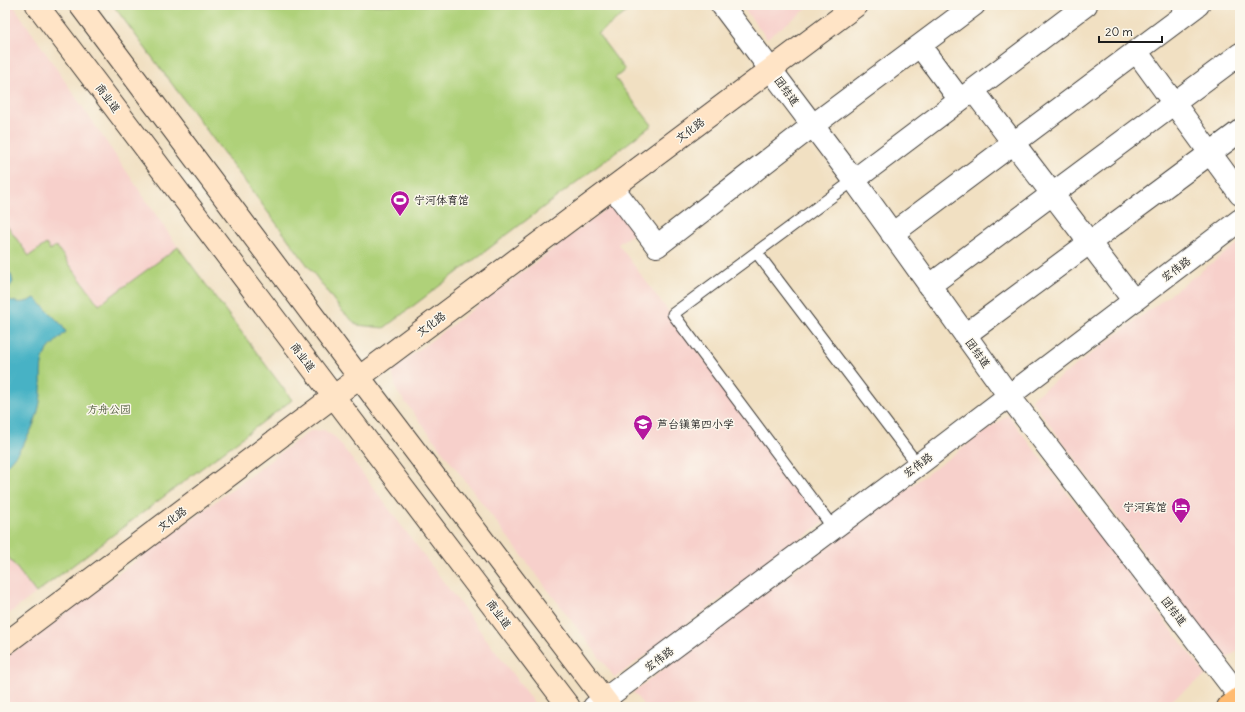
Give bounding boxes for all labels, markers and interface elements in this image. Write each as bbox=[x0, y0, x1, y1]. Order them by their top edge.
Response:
scale bar bbox=[1099, 18, 1162, 44]
text: 20 m bbox=[1105, 24, 1133, 39]
street label: 团结道 bbox=[772, 74, 802, 108]
street label: 商业道 bbox=[92, 81, 124, 115]
street label: 文化路 bbox=[673, 114, 707, 146]
sports icon: 宁河体育馆 bbox=[389, 189, 411, 217]
place label: 宁河体育馆 bbox=[414, 193, 469, 207]
street label: 宏伟路 bbox=[1159, 253, 1193, 285]
street label: 文化路 bbox=[414, 308, 448, 340]
street label: 团结道 bbox=[963, 336, 993, 370]
street label: 商业道 bbox=[287, 340, 319, 374]
park label: 方舟公园 bbox=[87, 402, 131, 416]
school or university icon: 芦台镇第四小学 bbox=[632, 413, 654, 441]
place label: 芦台镇第四小学 bbox=[657, 417, 734, 431]
street label: 宏伟路 bbox=[901, 449, 935, 481]
hotel icon: 宁河宾馆 bbox=[1170, 496, 1192, 524]
place label: 宁河宾馆 bbox=[1123, 500, 1167, 514]
street label: 文化路 bbox=[155, 503, 189, 535]
street label: 团结道 bbox=[1158, 594, 1190, 628]
street label: 商业道 bbox=[483, 597, 515, 631]
street label: 宏伟路 bbox=[642, 643, 676, 675]

